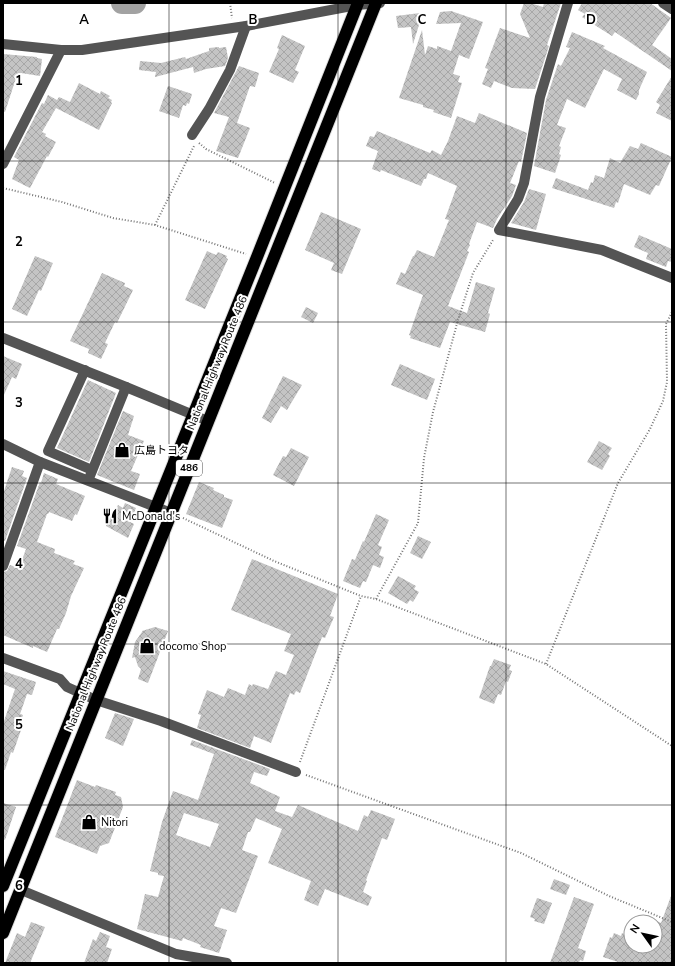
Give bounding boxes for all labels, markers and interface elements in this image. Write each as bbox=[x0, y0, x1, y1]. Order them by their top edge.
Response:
text: A bbox=[79, 11, 89, 29]
text: B bbox=[249, 11, 258, 29]
text: C bbox=[418, 11, 427, 29]
text: D bbox=[586, 11, 596, 29]
text: 1 bbox=[15, 72, 23, 90]
text: 2 bbox=[15, 233, 23, 251]
street label: National Highway Route 486 bbox=[183, 293, 251, 432]
text: 3 bbox=[15, 394, 23, 412]
shop icon: 広島トヨタ bbox=[113, 441, 131, 459]
place label: 広島トヨタ bbox=[134, 443, 189, 458]
road number: 486 bbox=[176, 460, 202, 476]
restaurant icon: McDonald's bbox=[101, 507, 119, 525]
place label: McDonald's bbox=[122, 509, 180, 524]
text: 4 bbox=[15, 555, 23, 573]
street label: National Highway Route 486 bbox=[62, 594, 130, 733]
shop icon: docomo Shop bbox=[138, 637, 156, 655]
place label: docomo Shop bbox=[159, 639, 227, 654]
text: 5 bbox=[15, 716, 23, 734]
shop icon: Nitori bbox=[80, 813, 98, 831]
place label: Nitori bbox=[101, 815, 128, 830]
text: 6 bbox=[15, 877, 23, 895]
north arrow bbox=[623, 914, 663, 954]
text: N bbox=[627, 921, 644, 936]

